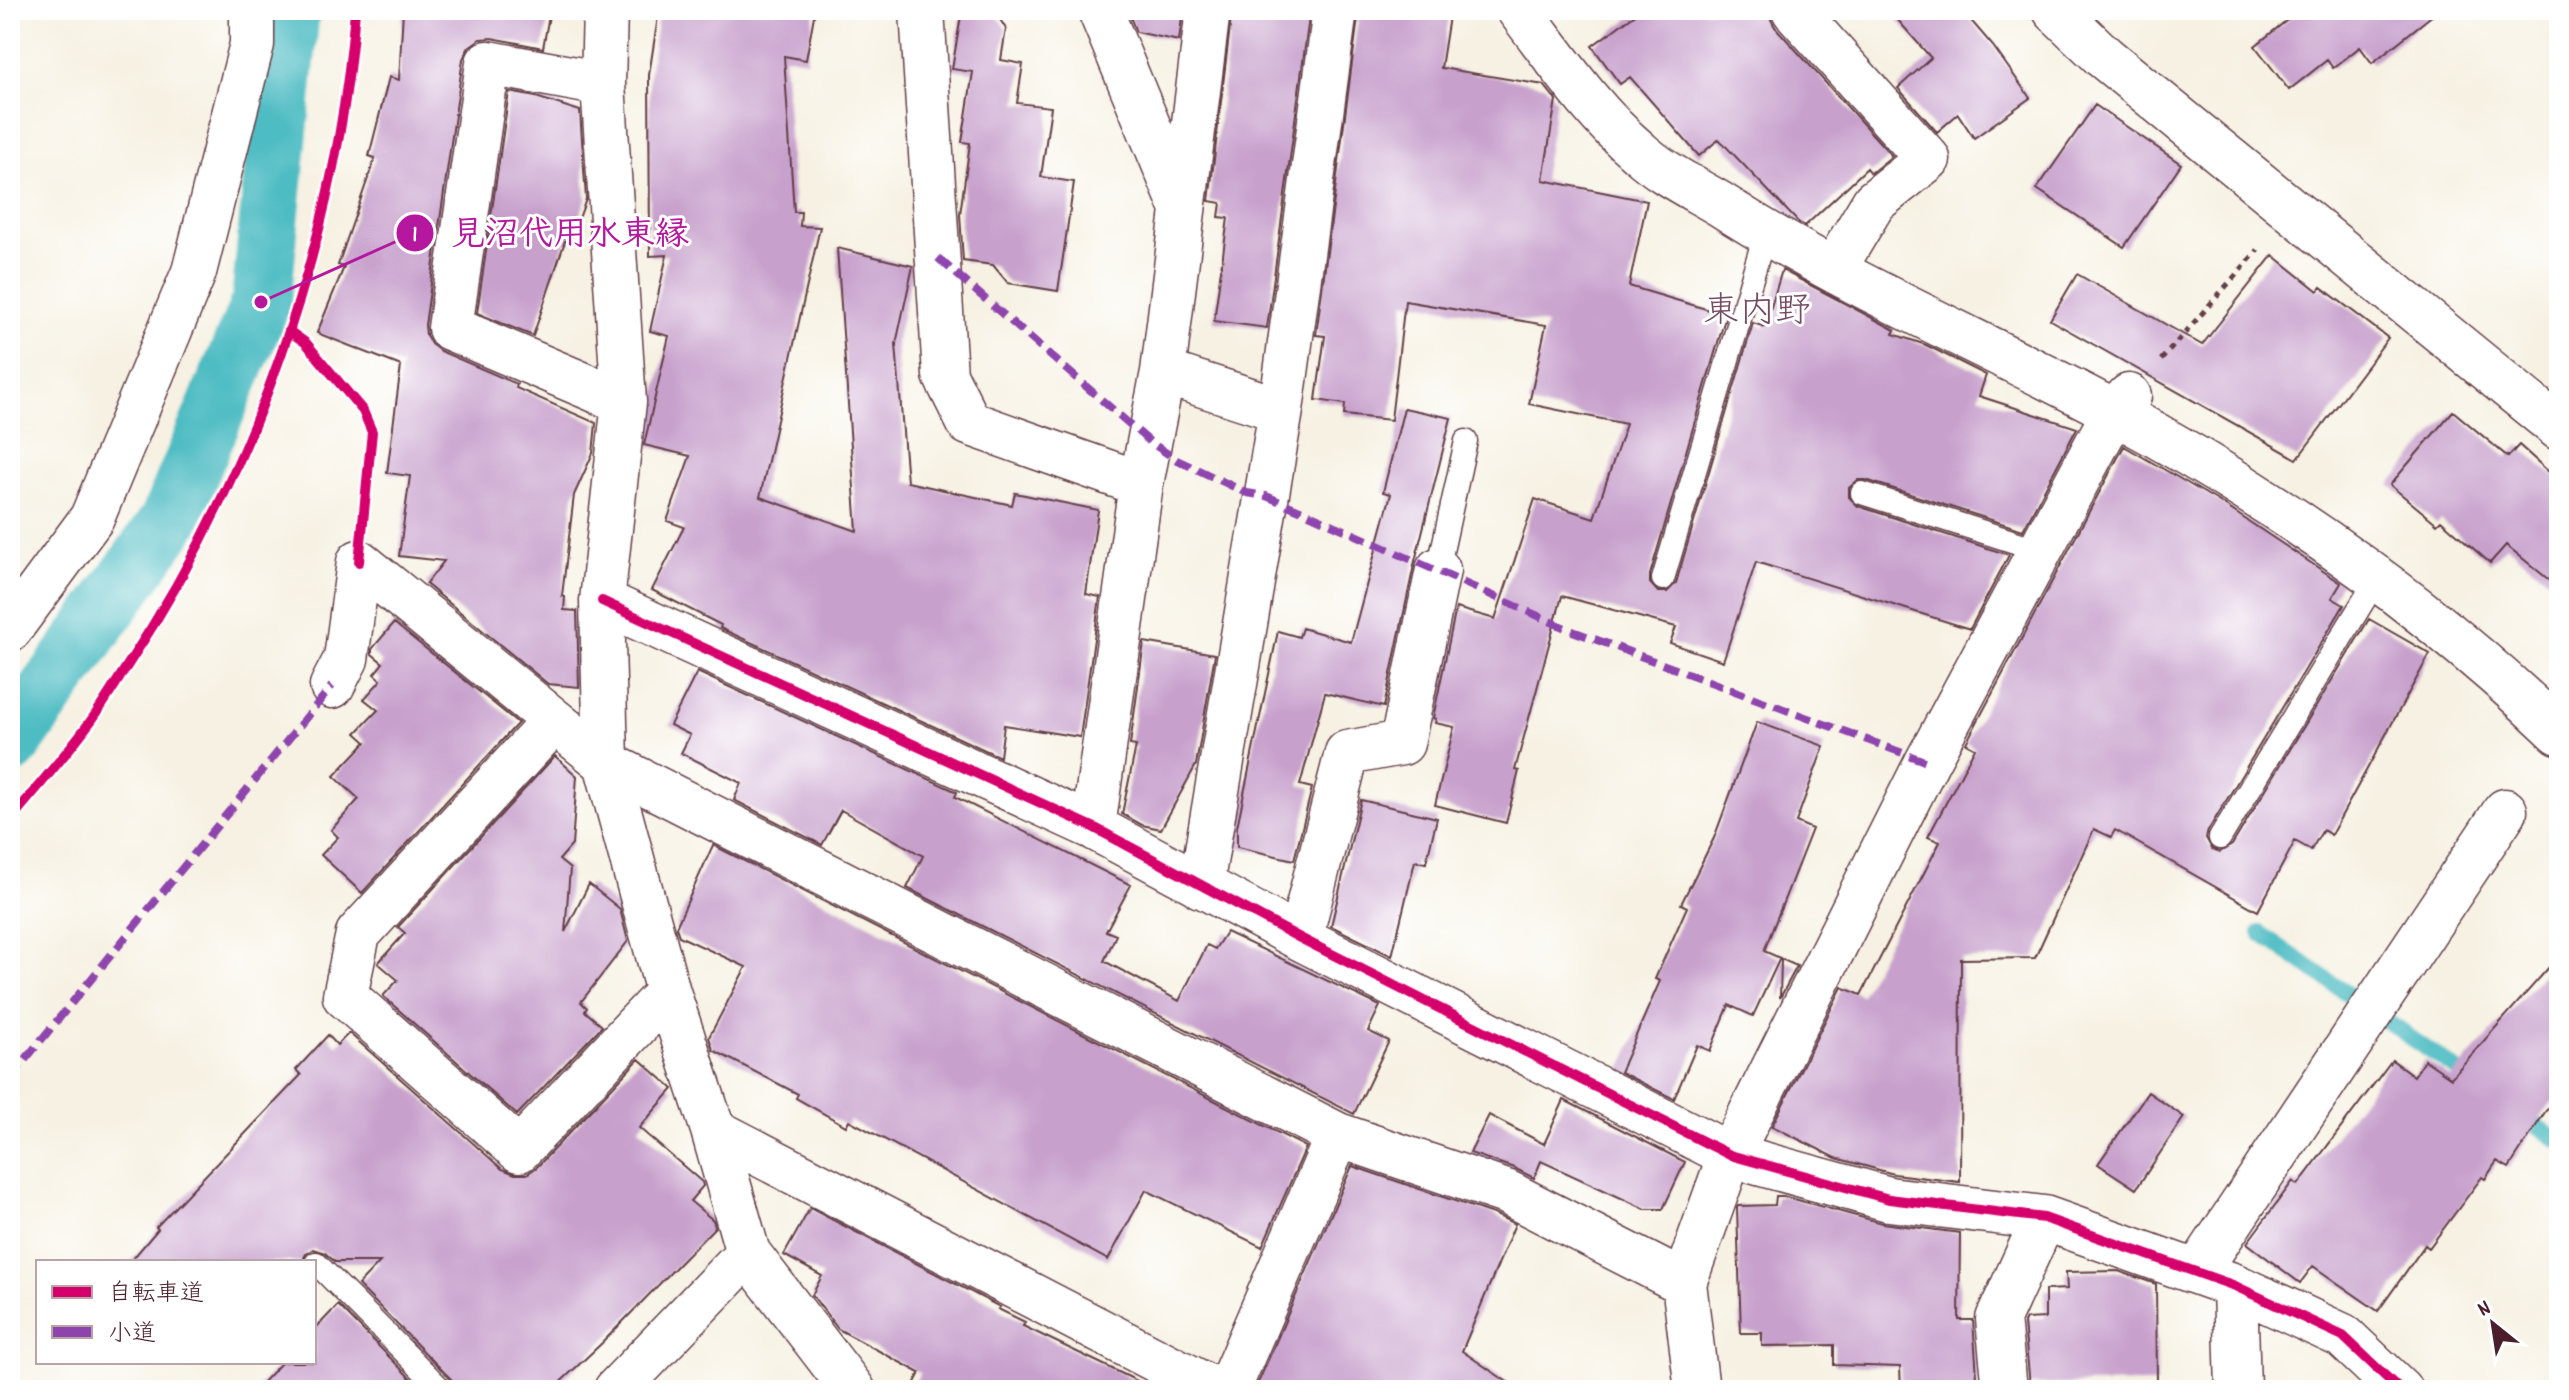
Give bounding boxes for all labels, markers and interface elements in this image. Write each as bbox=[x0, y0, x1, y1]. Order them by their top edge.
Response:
callout: 見沼代用水東縁 bbox=[395, 204, 705, 262]
text: 見沼代用水東縁 bbox=[451, 213, 689, 262]
text: 1 bbox=[412, 219, 418, 253]
district label: 東内野 bbox=[1703, 288, 1811, 340]
legend bbox=[36, 1260, 316, 1364]
text: 自転車道 bbox=[108, 1278, 204, 1312]
north arrow bbox=[2453, 1284, 2533, 1364]
text: N bbox=[2472, 1294, 2497, 1326]
text: 小道 bbox=[108, 1318, 156, 1352]

